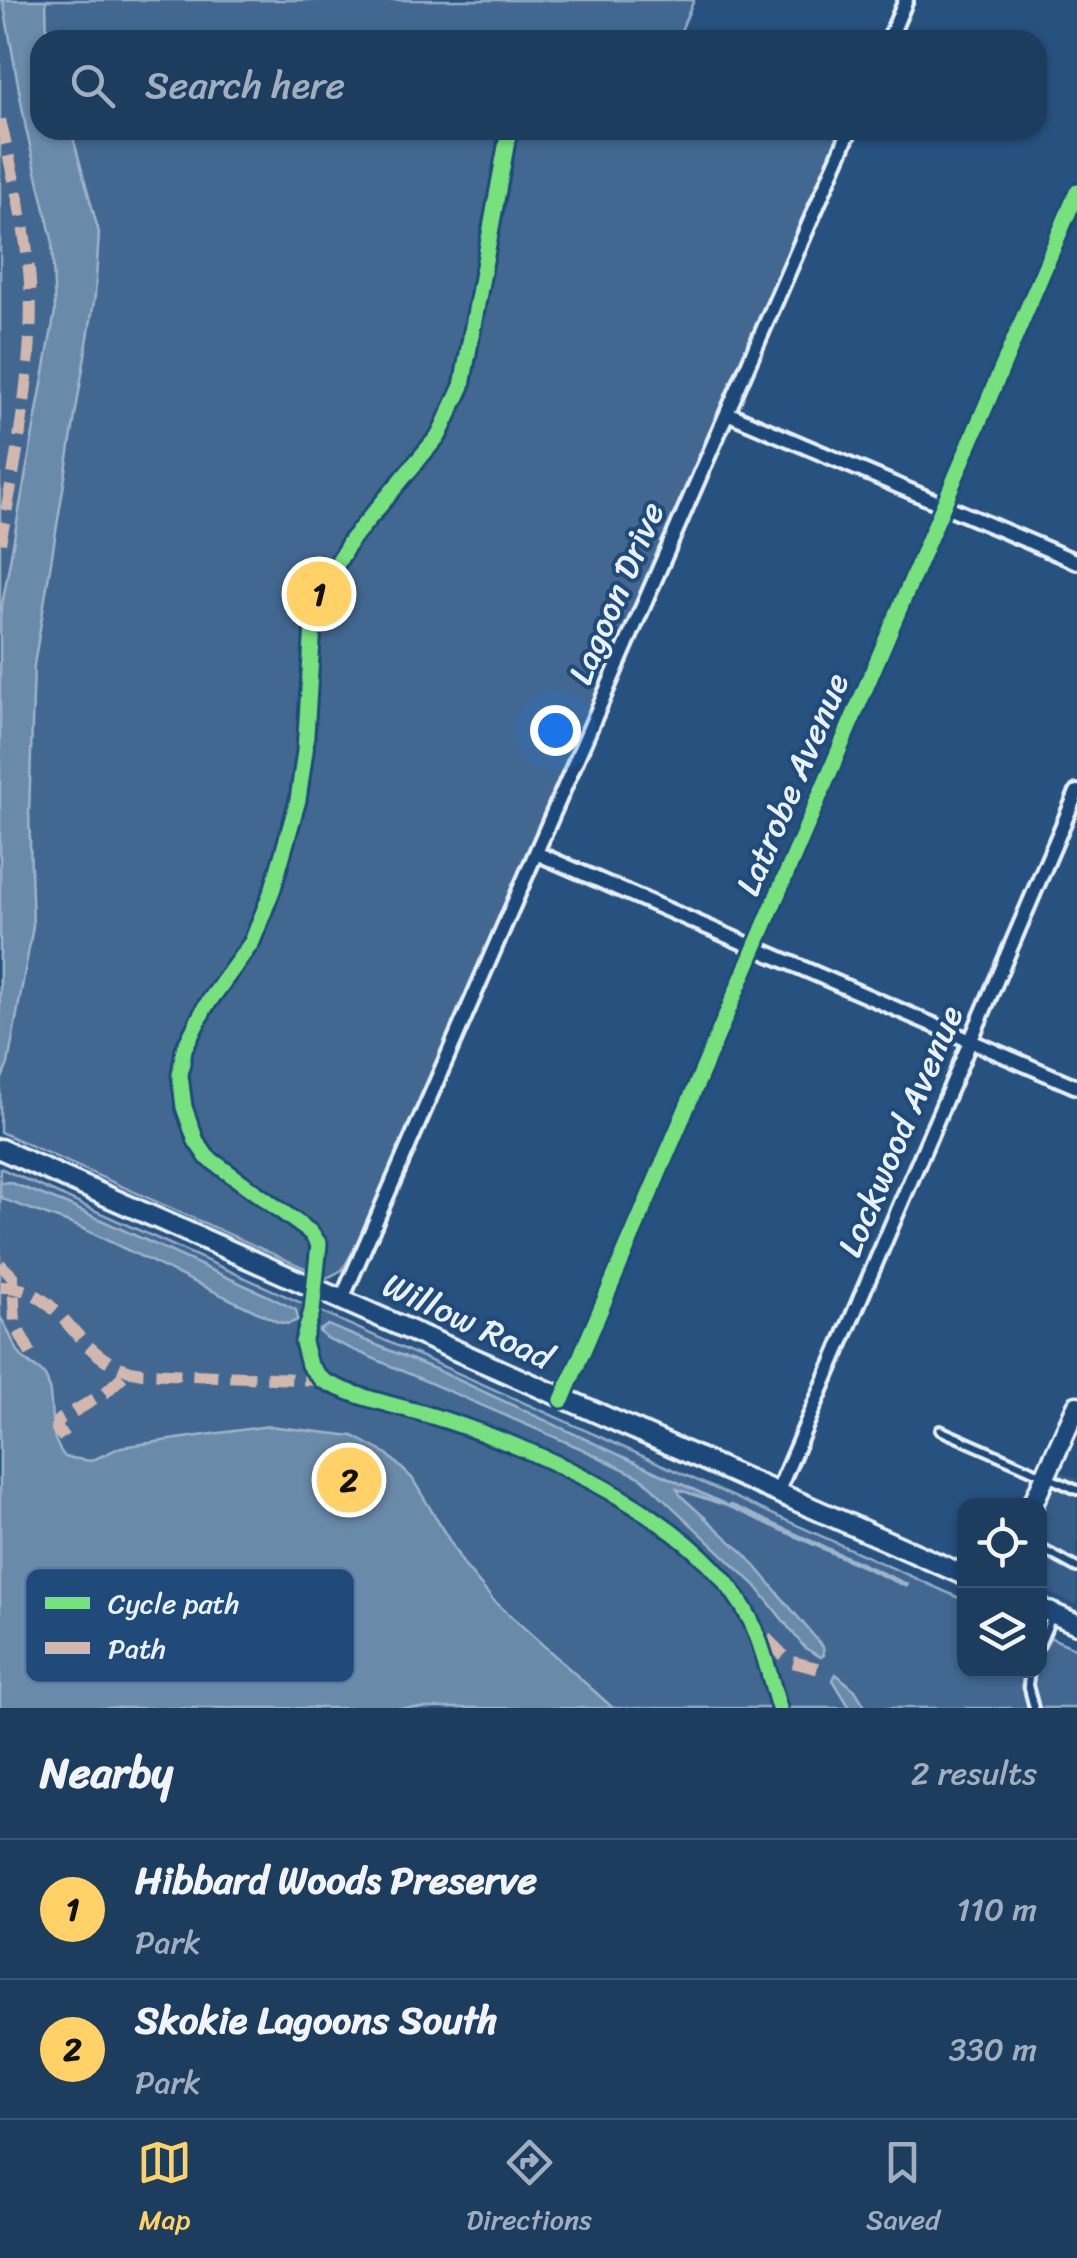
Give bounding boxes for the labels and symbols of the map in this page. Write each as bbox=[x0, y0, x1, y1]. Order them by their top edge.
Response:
street label: Lagoon Drive bbox=[550, 492, 682, 694]
pin: 1 bbox=[286, 556, 352, 632]
street label: Latrobe Avenue bbox=[717, 662, 867, 905]
your location bbox=[530, 705, 581, 756]
street label: Lockwood Avenue bbox=[819, 995, 981, 1267]
street label: Willow Road bbox=[372, 1254, 566, 1389]
pin: 2 bbox=[316, 1442, 382, 1518]
legend bbox=[25, 1568, 355, 1683]
text: Cycle path bbox=[108, 1579, 239, 1628]
text: Path bbox=[108, 1624, 166, 1673]

